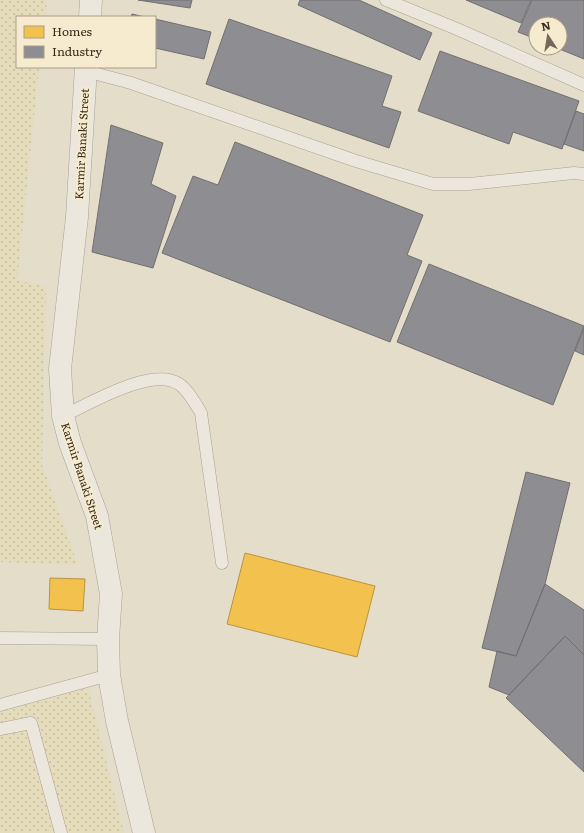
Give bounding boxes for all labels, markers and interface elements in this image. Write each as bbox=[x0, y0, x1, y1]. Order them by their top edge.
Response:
legend bbox=[16, 16, 156, 68]
north arrow bbox=[528, 16, 568, 56]
text: N bbox=[540, 16, 552, 34]
text: Homes bbox=[52, 22, 92, 40]
text: Industry bbox=[52, 42, 102, 60]
street label: Karmir Banaki Street bbox=[70, 87, 92, 200]
street label: Karmir Banaki Street bbox=[58, 420, 108, 532]

